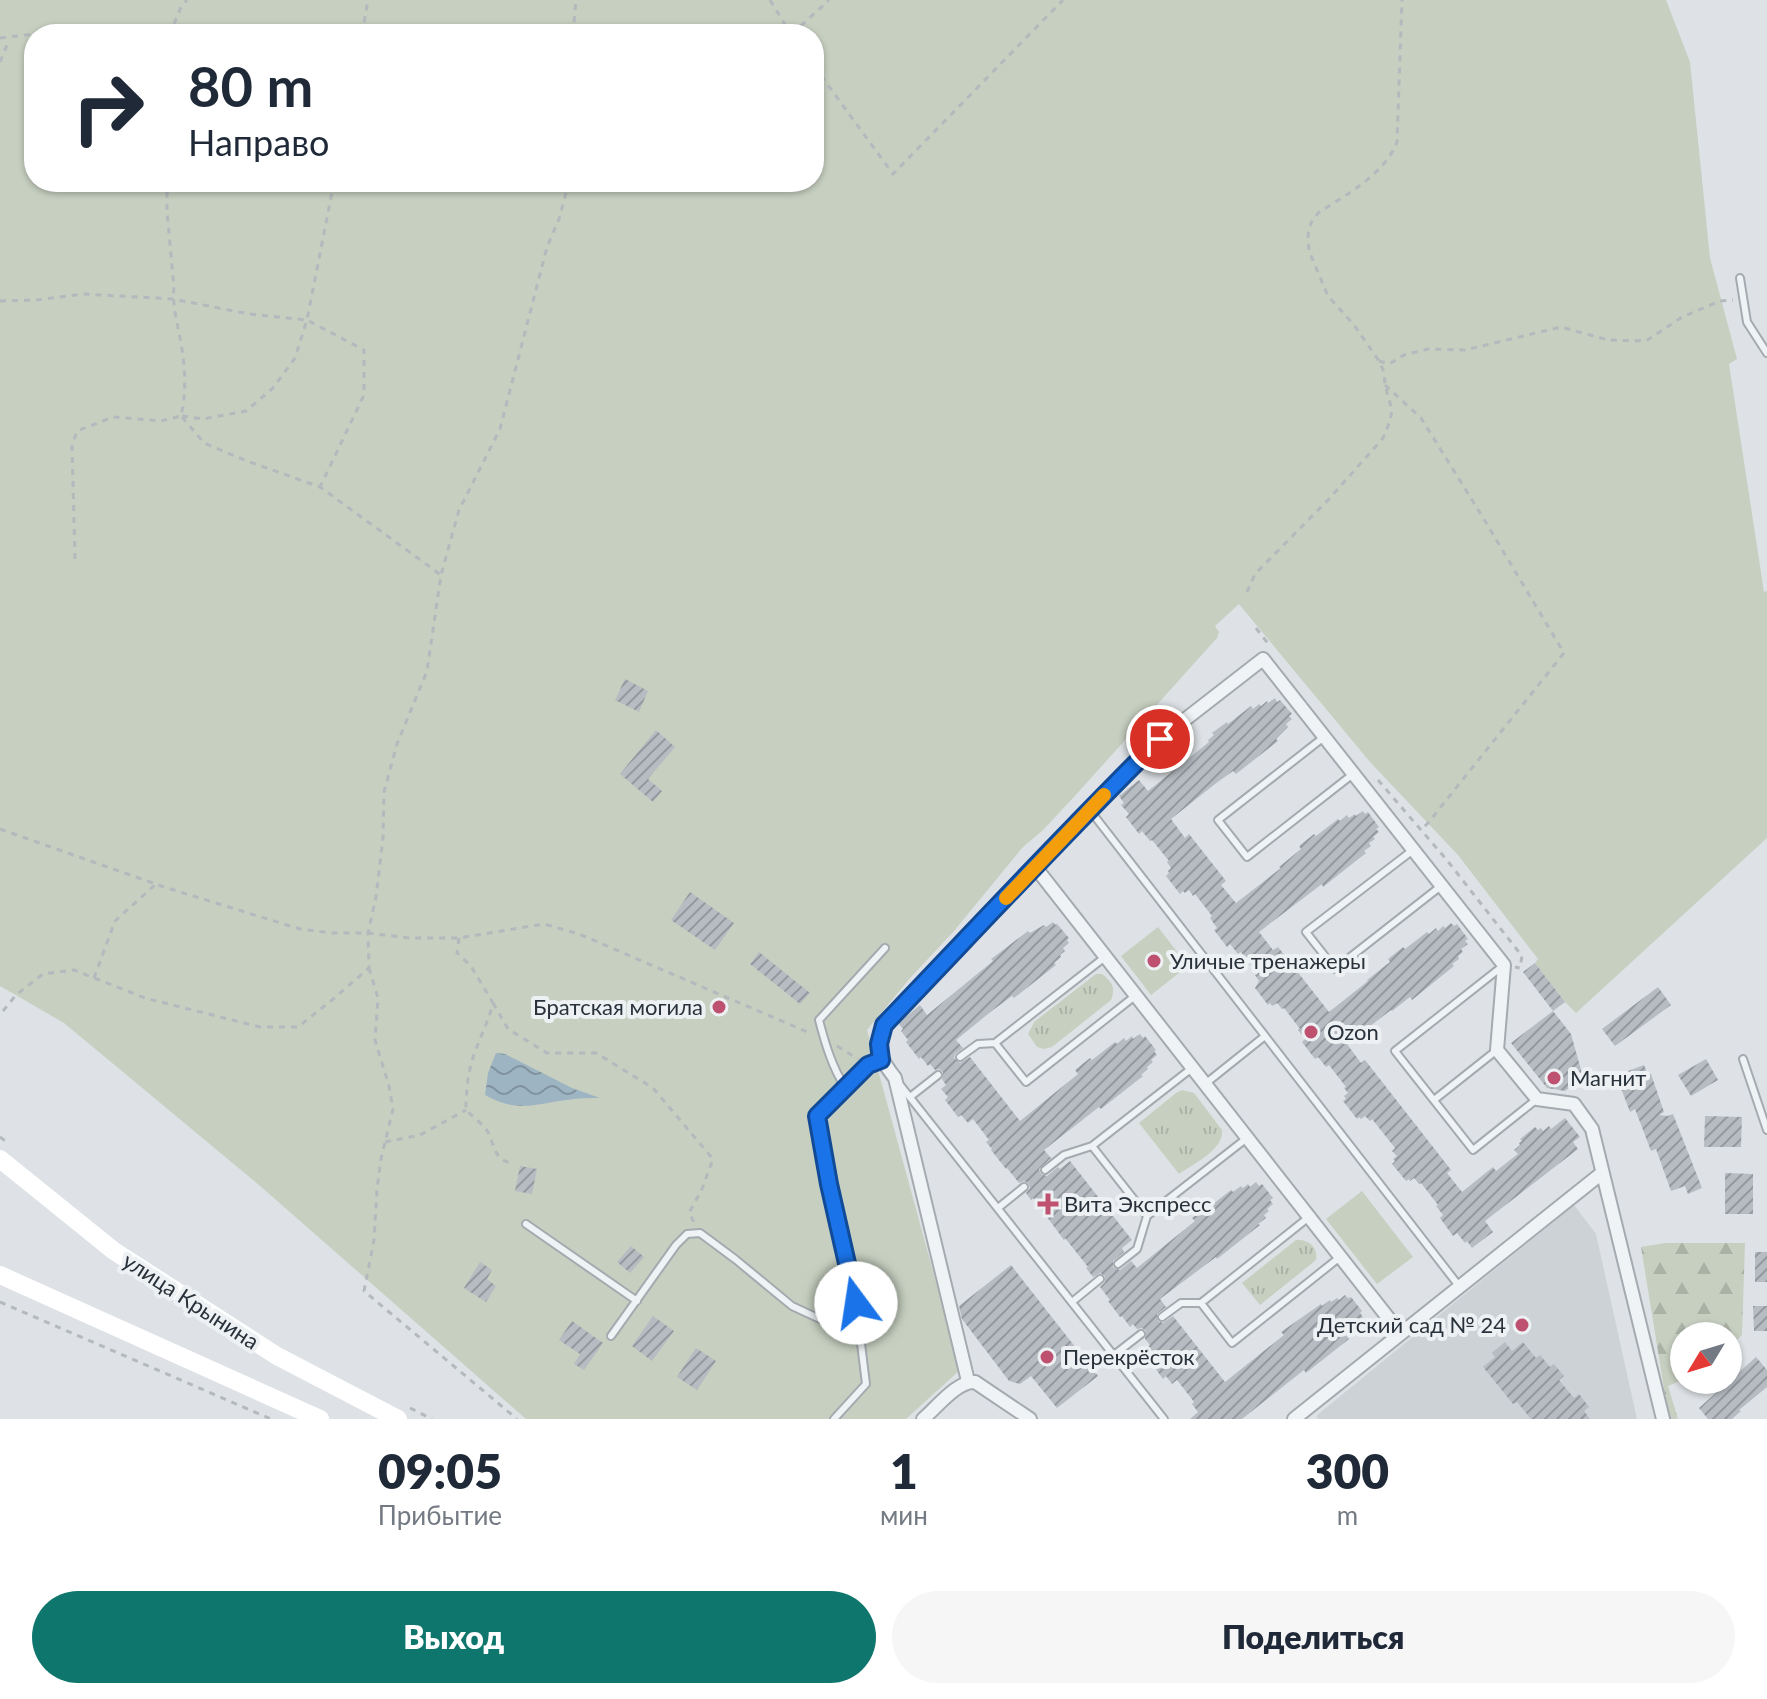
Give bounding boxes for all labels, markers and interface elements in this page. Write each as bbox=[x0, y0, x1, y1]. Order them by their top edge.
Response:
text: 80 m bbox=[188, 52, 313, 119]
icon: right bbox=[56, 56, 160, 160]
text: Направо bbox=[188, 120, 329, 164]
pin bbox=[1126, 705, 1194, 773]
icon: arrive bbox=[1138, 717, 1182, 761]
place label: Уличые тренажеры bbox=[1170, 947, 1366, 974]
marker: Уличые тренажеры bbox=[1145, 952, 1163, 970]
place label: Братская могила bbox=[533, 993, 703, 1020]
marker: Братская могила bbox=[710, 998, 728, 1016]
place label: Ozon bbox=[1327, 1018, 1379, 1045]
marker: Ozon bbox=[1302, 1023, 1320, 1041]
place label: Магнит bbox=[1570, 1064, 1646, 1091]
marker: Магнит bbox=[1545, 1069, 1563, 1087]
place label: Вита Экспресс bbox=[1064, 1190, 1211, 1217]
marker: Вита Экспресс bbox=[1039, 1195, 1057, 1213]
street label: улица Крынина bbox=[118, 1247, 264, 1355]
position arrow bbox=[814, 1261, 898, 1345]
place label: Детский сад № 24 bbox=[1317, 1311, 1506, 1338]
marker: Детский сад № 24 bbox=[1513, 1316, 1531, 1334]
north arrow bbox=[1670, 1322, 1742, 1394]
map controls bbox=[1670, 1322, 1742, 1394]
place label: Перекрёсток bbox=[1063, 1343, 1195, 1370]
marker: Перекрёсток bbox=[1038, 1348, 1056, 1366]
text: 09:05 bbox=[378, 1442, 502, 1499]
text: 1 bbox=[890, 1442, 918, 1499]
text: 300 bbox=[1306, 1442, 1389, 1499]
text: Прибытие bbox=[378, 1499, 502, 1531]
text: мин bbox=[880, 1499, 928, 1531]
text: m bbox=[1337, 1499, 1358, 1531]
button: Выход bbox=[32, 1591, 876, 1683]
button: Поделиться bbox=[892, 1591, 1735, 1683]

